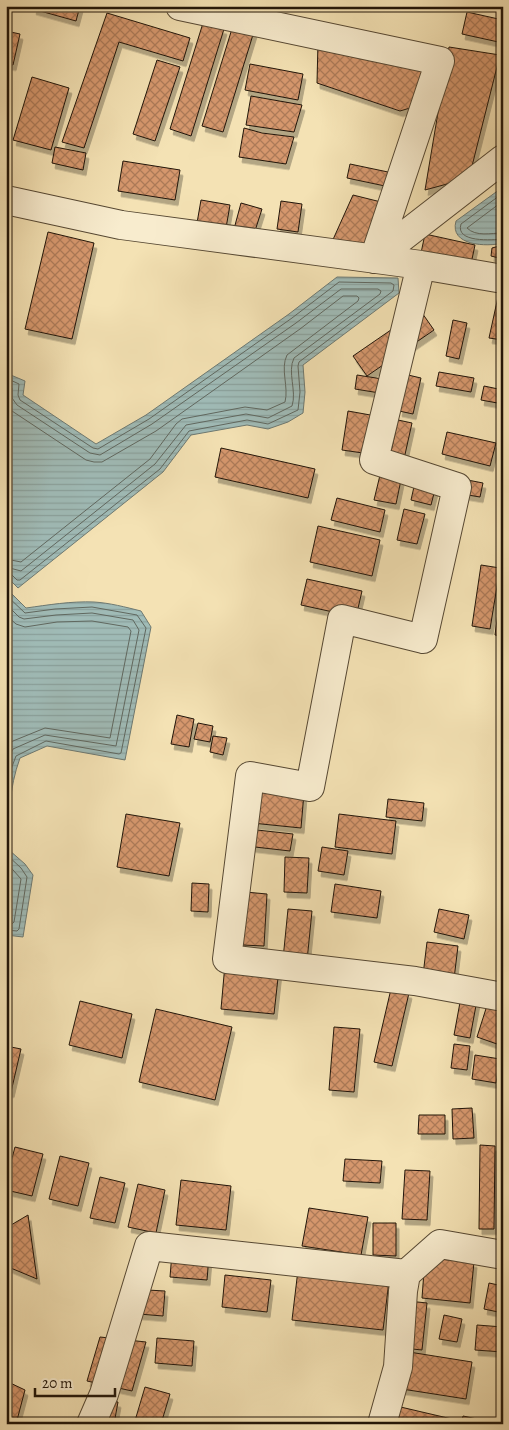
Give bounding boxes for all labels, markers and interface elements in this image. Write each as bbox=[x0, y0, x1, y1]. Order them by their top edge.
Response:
scale bar bbox=[35, 1365, 115, 1397]
text: 20 m bbox=[42, 1373, 73, 1393]

